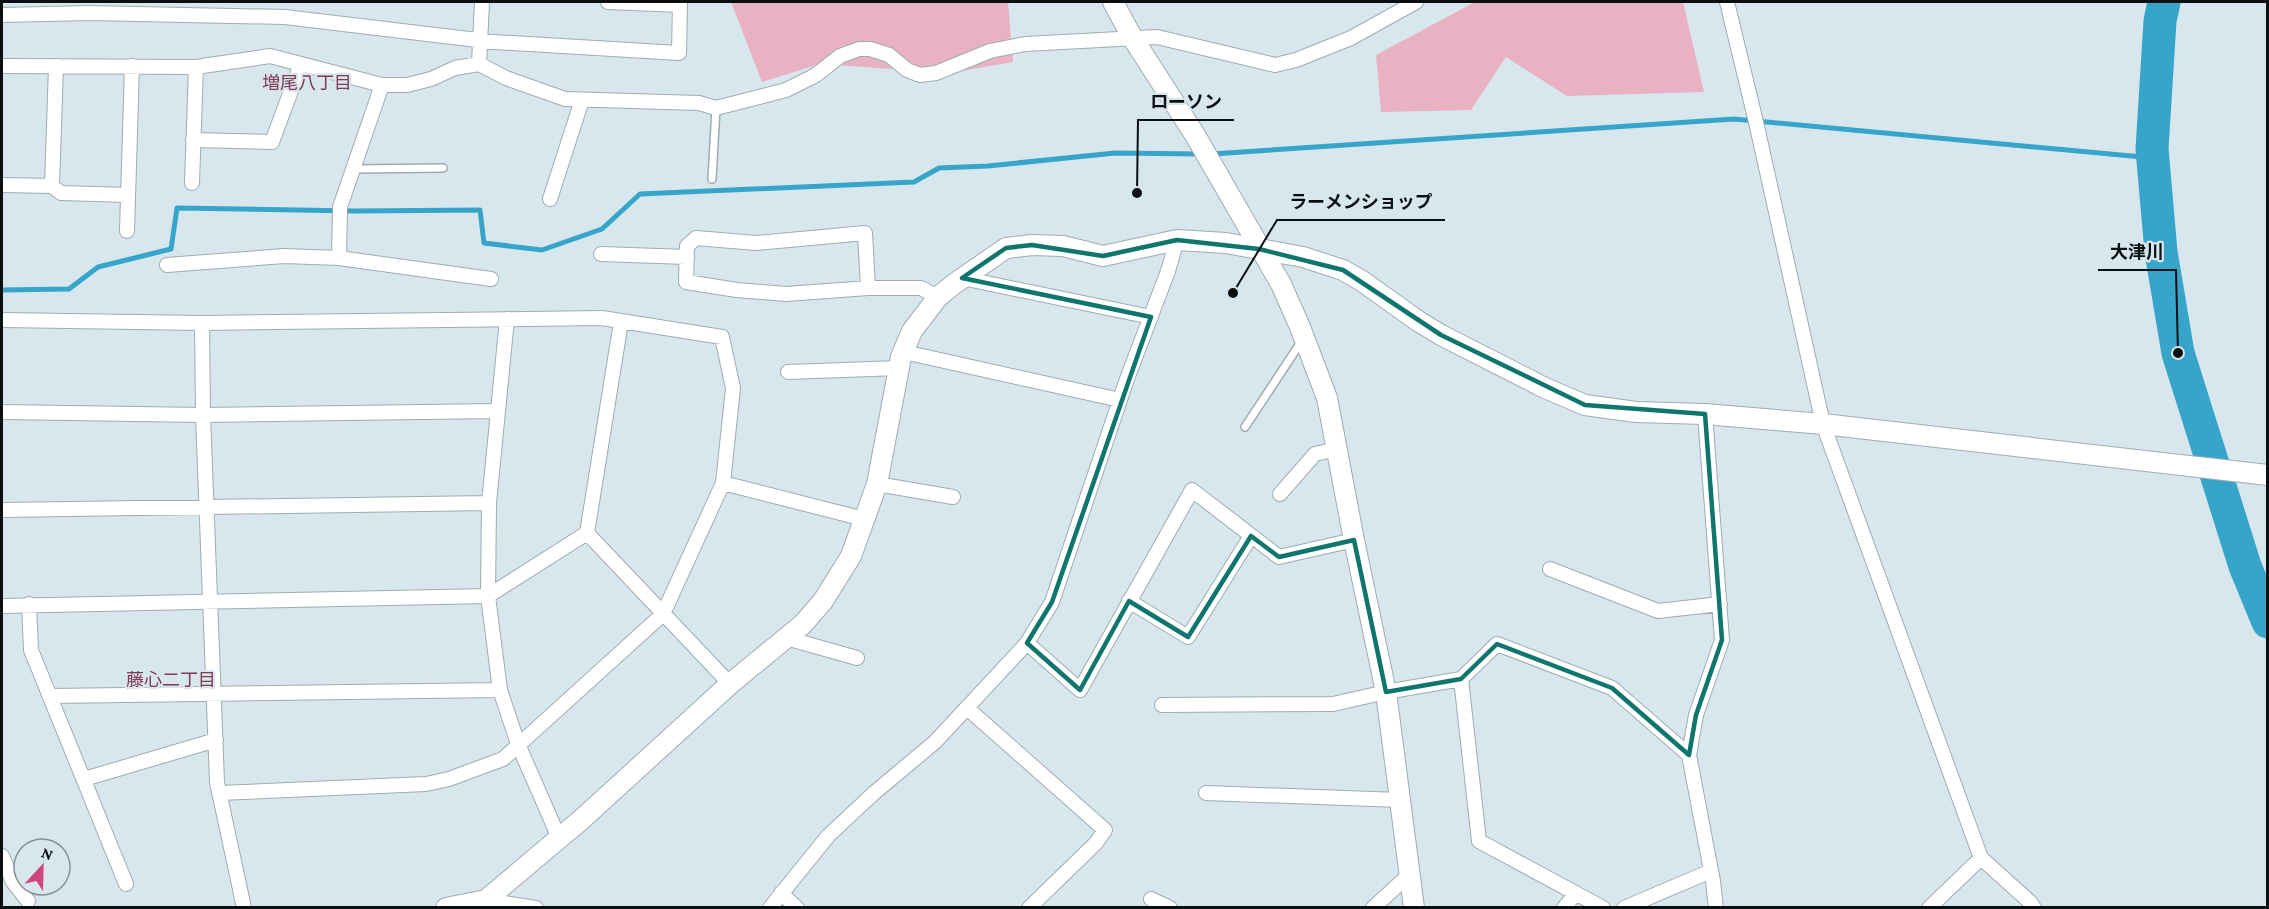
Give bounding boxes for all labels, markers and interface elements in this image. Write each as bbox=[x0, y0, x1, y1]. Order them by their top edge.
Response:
district label: 増尾八丁目 bbox=[262, 73, 352, 93]
callout: ローソン bbox=[1138, 84, 1234, 120]
text: ローソン bbox=[1150, 92, 1222, 112]
callout: ラーメンショップ bbox=[1277, 184, 1445, 220]
text: ラーメンショップ bbox=[1289, 192, 1433, 212]
callout: 大津川 bbox=[2098, 234, 2176, 270]
text: 大津川 bbox=[2110, 242, 2164, 262]
district label: 藤心二丁目 bbox=[126, 670, 216, 690]
north arrow bbox=[12, 837, 72, 897]
text: N bbox=[39, 844, 56, 864]

